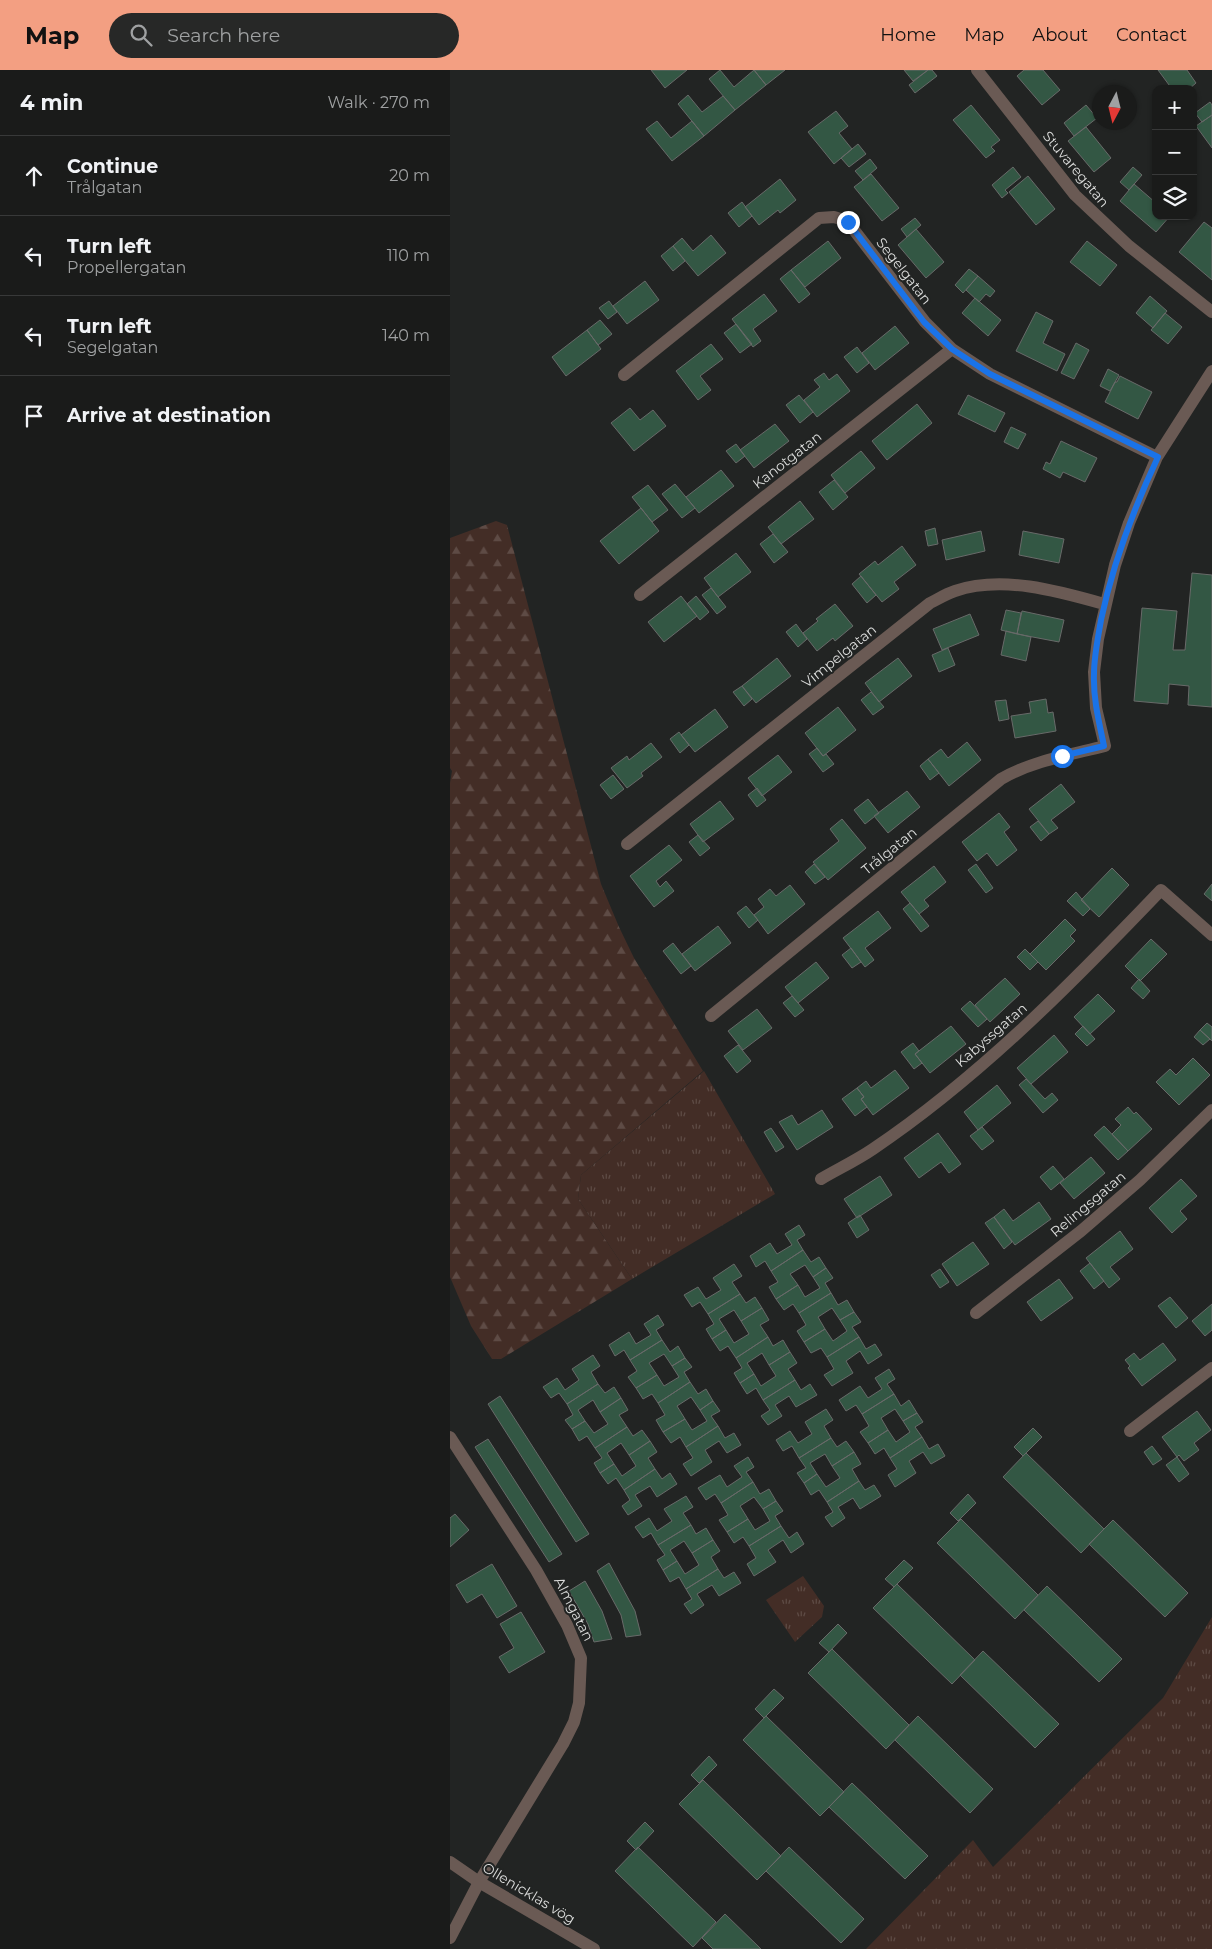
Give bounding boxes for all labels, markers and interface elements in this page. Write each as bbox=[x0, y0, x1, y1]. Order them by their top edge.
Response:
search box bbox=[109, 13, 459, 58]
text: Map bbox=[25, 21, 79, 50]
icon: search bbox=[127, 21, 155, 49]
text: Search here bbox=[167, 24, 280, 47]
text: Home bbox=[880, 24, 936, 46]
text: Map bbox=[964, 24, 1004, 46]
text: About bbox=[1032, 24, 1088, 46]
text: Contact bbox=[1116, 24, 1187, 46]
north arrow bbox=[1092, 85, 1137, 130]
map controls bbox=[1152, 85, 1197, 220]
button: + bbox=[1152, 85, 1197, 130]
text: 4 min bbox=[20, 90, 83, 115]
text: Walk · 270 m bbox=[327, 93, 430, 112]
street label: Stuvaregatan bbox=[1039, 127, 1113, 211]
button: − bbox=[1152, 130, 1197, 175]
text: Continue bbox=[67, 155, 158, 178]
icon: ahead bbox=[20, 162, 48, 190]
text: 20 m bbox=[389, 166, 430, 185]
button: layers bbox=[1152, 175, 1197, 220]
text: Trålgatan bbox=[67, 178, 142, 197]
route end bbox=[837, 211, 860, 234]
street label: Segelgatan bbox=[872, 234, 936, 308]
text: Turn left bbox=[67, 235, 152, 258]
icon: left bbox=[20, 242, 48, 270]
text: 110 m bbox=[387, 246, 430, 265]
text: Propellergatan bbox=[67, 258, 186, 277]
text: Turn left bbox=[67, 315, 152, 338]
icon: left bbox=[20, 322, 48, 350]
text: 140 m bbox=[382, 326, 430, 345]
text: Segelgatan bbox=[67, 338, 158, 357]
icon: arrive bbox=[20, 402, 48, 430]
text: Arrive at destination bbox=[67, 404, 271, 427]
street label: Kanotgatan bbox=[749, 427, 825, 493]
street label: Vimpelgatan bbox=[798, 620, 880, 692]
route start bbox=[1051, 745, 1074, 768]
street label: Trålgatan bbox=[858, 823, 920, 879]
street label: Kabyssgatan bbox=[951, 999, 1031, 1071]
street label: Relingsgatan bbox=[1047, 1167, 1129, 1241]
street label: Almgatan bbox=[550, 1574, 598, 1644]
street label: Ollenicklas vög bbox=[479, 1858, 579, 1928]

